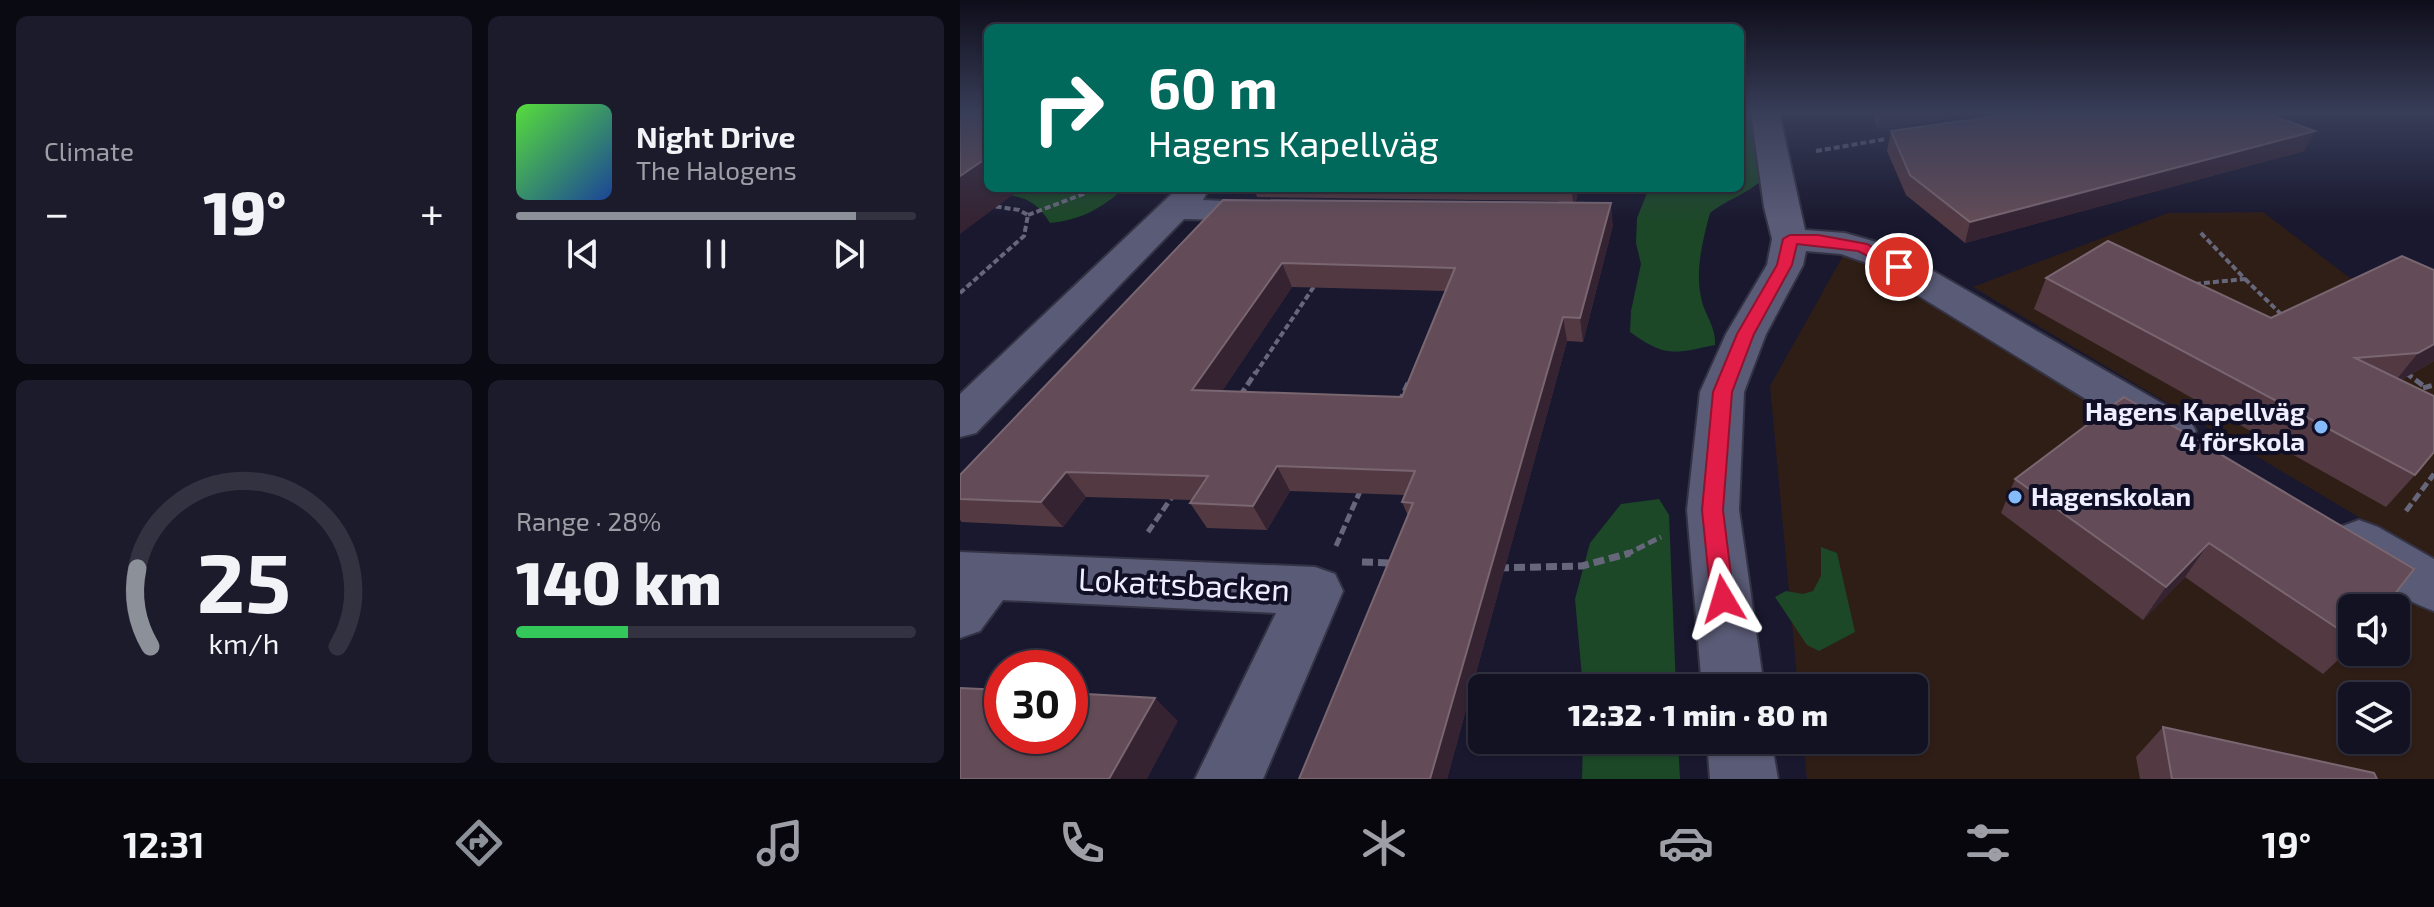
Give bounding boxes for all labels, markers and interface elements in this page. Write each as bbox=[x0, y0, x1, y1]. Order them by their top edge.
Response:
text: 60 m bbox=[1148, 53, 1278, 120]
icon: right bbox=[1016, 56, 1120, 160]
text: Night Drive bbox=[636, 118, 795, 154]
text: Hagens Kapellväg bbox=[1148, 121, 1439, 164]
text: Climate bbox=[44, 135, 134, 166]
text: The Halogens bbox=[636, 154, 797, 185]
text: 19° bbox=[203, 175, 286, 247]
text: − bbox=[44, 185, 70, 238]
text: + bbox=[420, 185, 444, 238]
icon: previous bbox=[561, 232, 605, 276]
icon: pause bbox=[694, 232, 738, 276]
icon: next bbox=[827, 232, 871, 276]
pin bbox=[1865, 233, 1933, 301]
icon: arrive bbox=[1877, 245, 1921, 289]
place label: Hagens Kapellväg 4 förskola bbox=[2085, 395, 2305, 456]
marker: Hagens Kapellväg 4 förskola bbox=[2312, 418, 2330, 436]
place label: Hagenskolan bbox=[2031, 480, 2191, 511]
marker: Hagenskolan bbox=[2006, 488, 2024, 506]
text: Range · 28% bbox=[516, 505, 661, 536]
text: 25 bbox=[197, 530, 291, 630]
text: 140 km bbox=[516, 545, 722, 617]
position arrow bbox=[1681, 557, 1765, 641]
street label: Lokattsbacken bbox=[1077, 558, 1291, 608]
map controls bbox=[2338, 594, 2410, 754]
button: sound bbox=[2338, 594, 2410, 666]
text: km/h bbox=[209, 625, 279, 660]
speed limit sign: 30 bbox=[984, 650, 1088, 754]
button: layers bbox=[2338, 682, 2410, 754]
text: 12:32 · 1 min · 80 m bbox=[1568, 696, 1828, 732]
icon: directions bbox=[451, 815, 507, 871]
icon: music bbox=[752, 815, 808, 871]
icon: phone bbox=[1054, 815, 1110, 871]
icon: climate bbox=[1356, 815, 1412, 871]
icon: car bbox=[1658, 815, 1714, 871]
icon: filters bbox=[1960, 815, 2016, 871]
text: 12:31 bbox=[123, 822, 205, 865]
text: 19° bbox=[2262, 822, 2311, 865]

